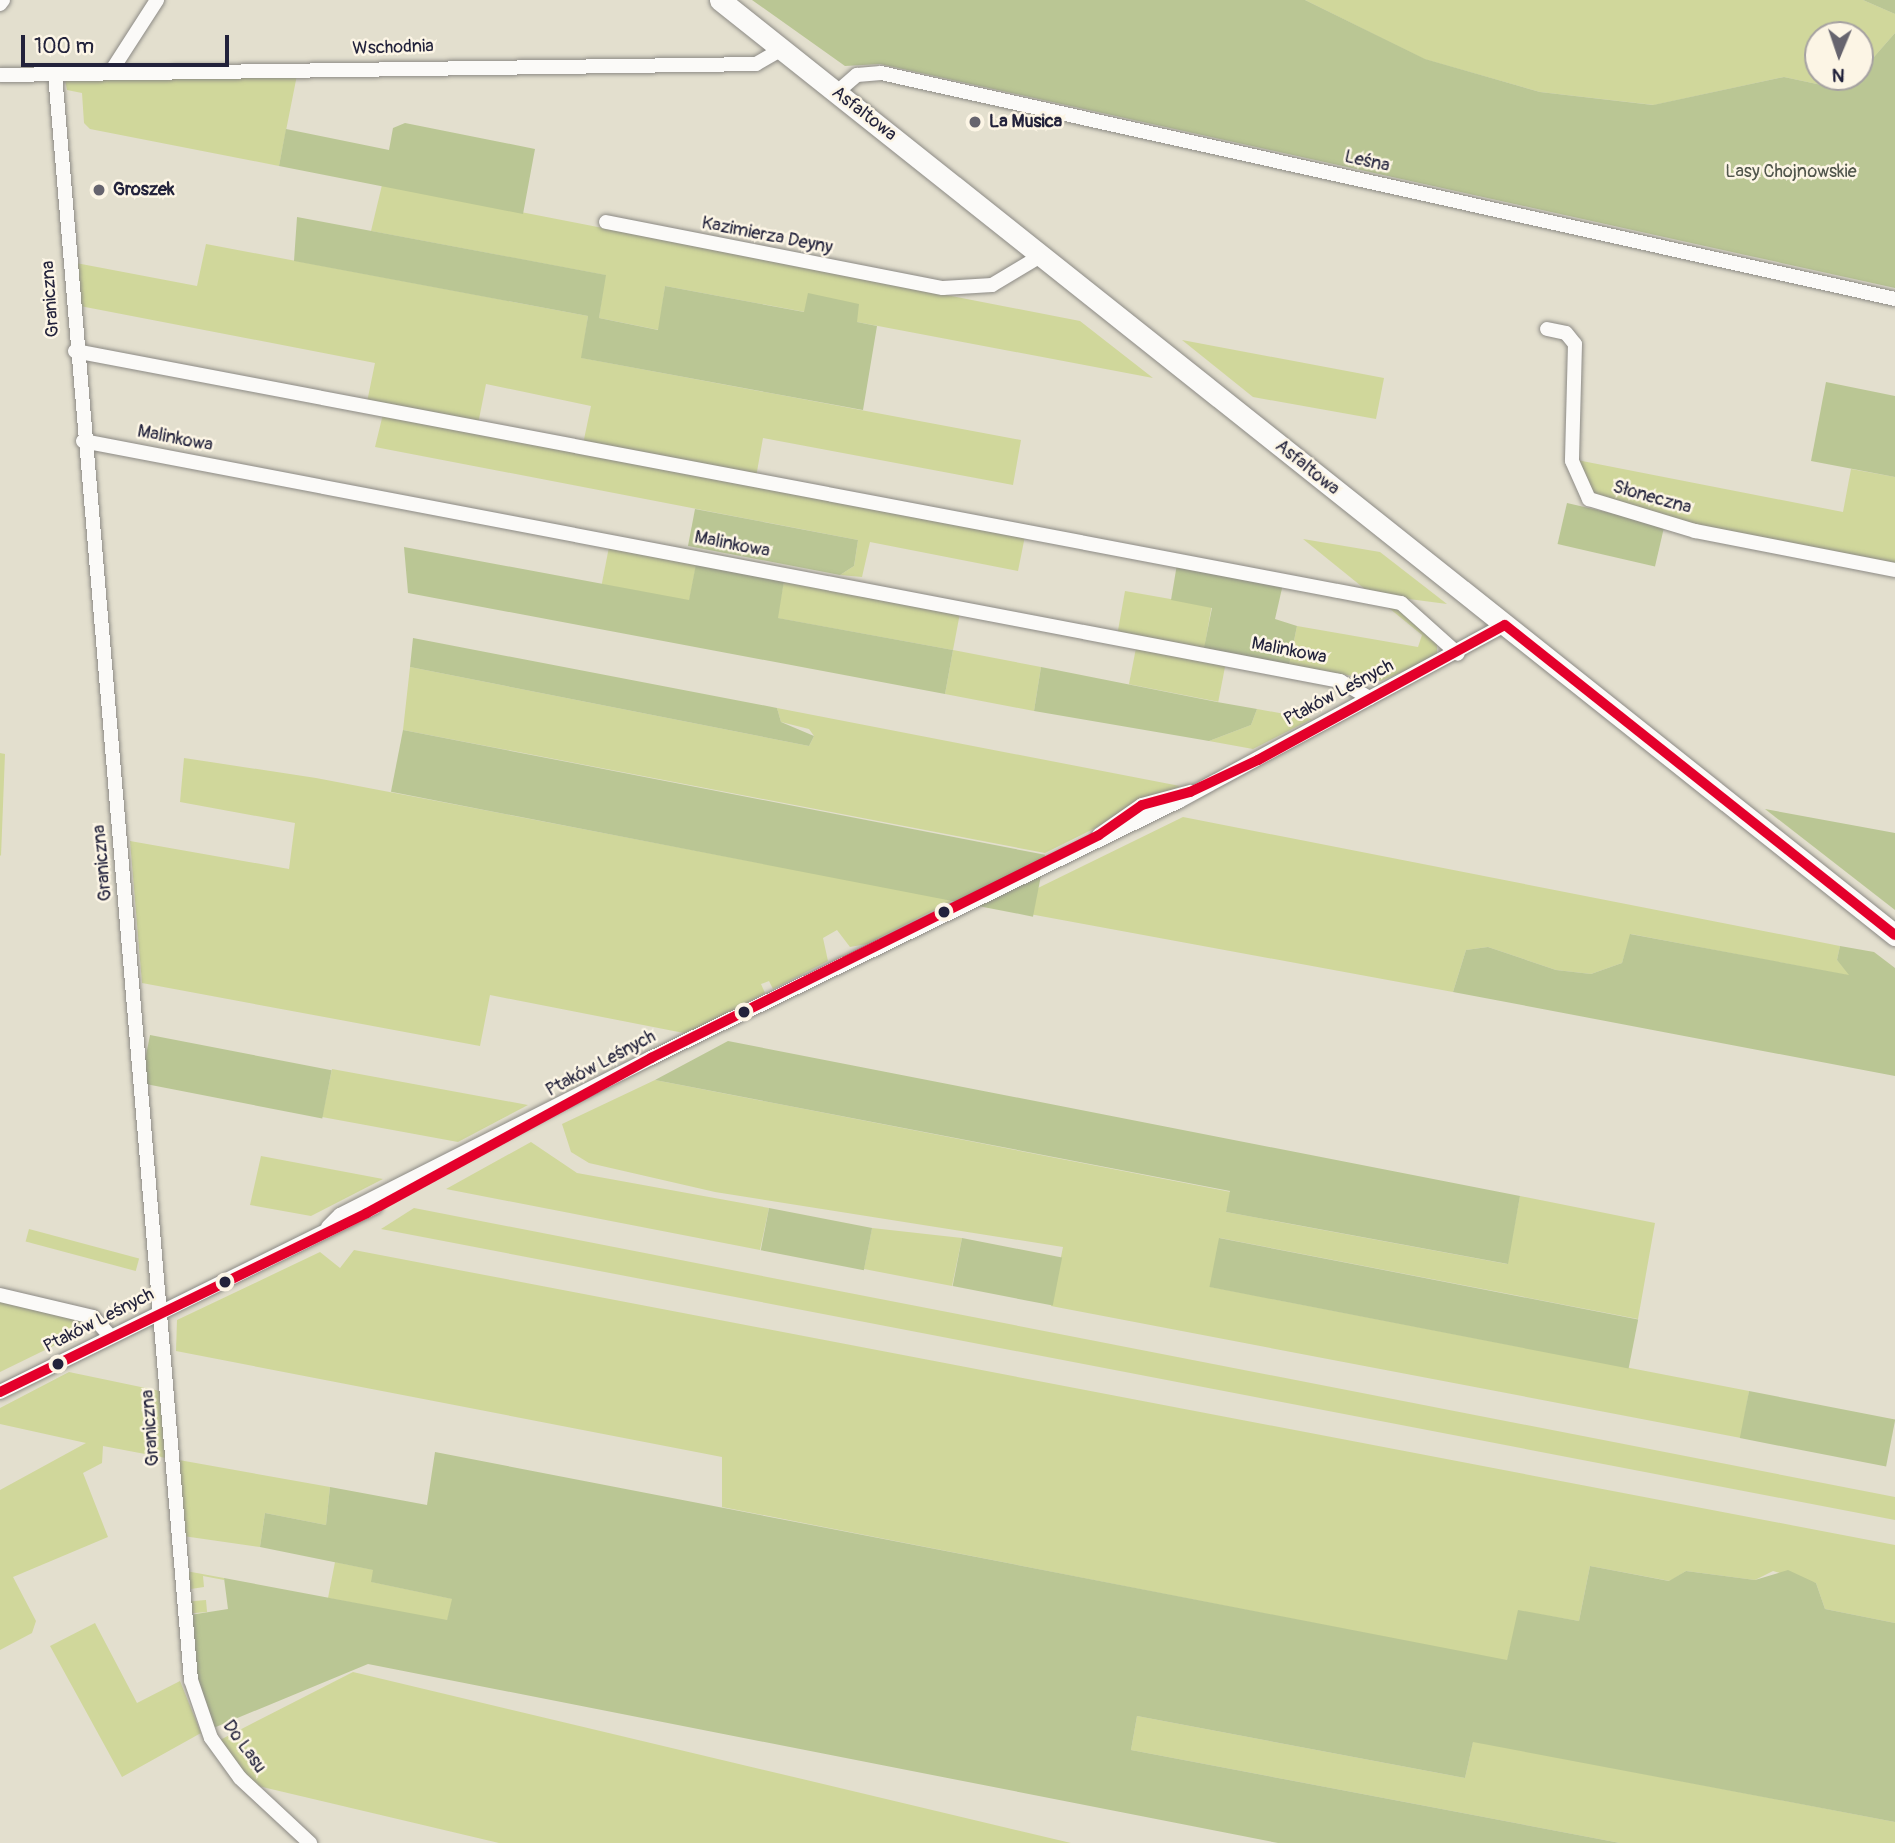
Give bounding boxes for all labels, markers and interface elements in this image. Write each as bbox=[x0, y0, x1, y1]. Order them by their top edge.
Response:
scale bar bbox=[24, 21, 233, 65]
north arrow bbox=[1804, 21, 1874, 91]
text: 100 m bbox=[34, 33, 94, 60]
street label: Wschodnia bbox=[352, 36, 434, 60]
text: N bbox=[1832, 63, 1845, 87]
street label: Asfaltowa bbox=[827, 82, 901, 146]
place label: La Musica bbox=[989, 111, 1062, 133]
marker: La Musica bbox=[967, 114, 983, 130]
street label: Leśna bbox=[1342, 146, 1392, 178]
park label: Lasy Chojnowskie bbox=[1725, 161, 1857, 183]
place label: Groszek bbox=[113, 179, 174, 201]
marker: Groszek bbox=[91, 182, 107, 198]
street label: Kazimierza Deyny bbox=[700, 213, 834, 259]
street label: Graniczna bbox=[38, 260, 64, 338]
street label: Malinkowa bbox=[135, 421, 215, 457]
street label: Asfaltowa bbox=[1271, 436, 1343, 500]
street label: Słoneczna bbox=[1610, 477, 1694, 519]
street label: Malinkowa bbox=[692, 527, 772, 563]
street label: Malinkowa bbox=[1249, 633, 1329, 669]
street label: Ptaków Leśnych bbox=[1280, 655, 1398, 731]
street label: Graniczna bbox=[89, 824, 117, 902]
unlabelled marker bbox=[937, 905, 951, 919]
unlabelled marker bbox=[737, 1005, 751, 1019]
street label: Ptaków Leśnych bbox=[542, 1026, 660, 1102]
unlabelled marker bbox=[218, 1275, 232, 1289]
street label: Ptaków Leśnych bbox=[40, 1284, 158, 1358]
unlabelled marker bbox=[51, 1357, 65, 1371]
street label: Graniczna bbox=[138, 1389, 164, 1467]
street label: Do Lasu bbox=[218, 1716, 270, 1778]

